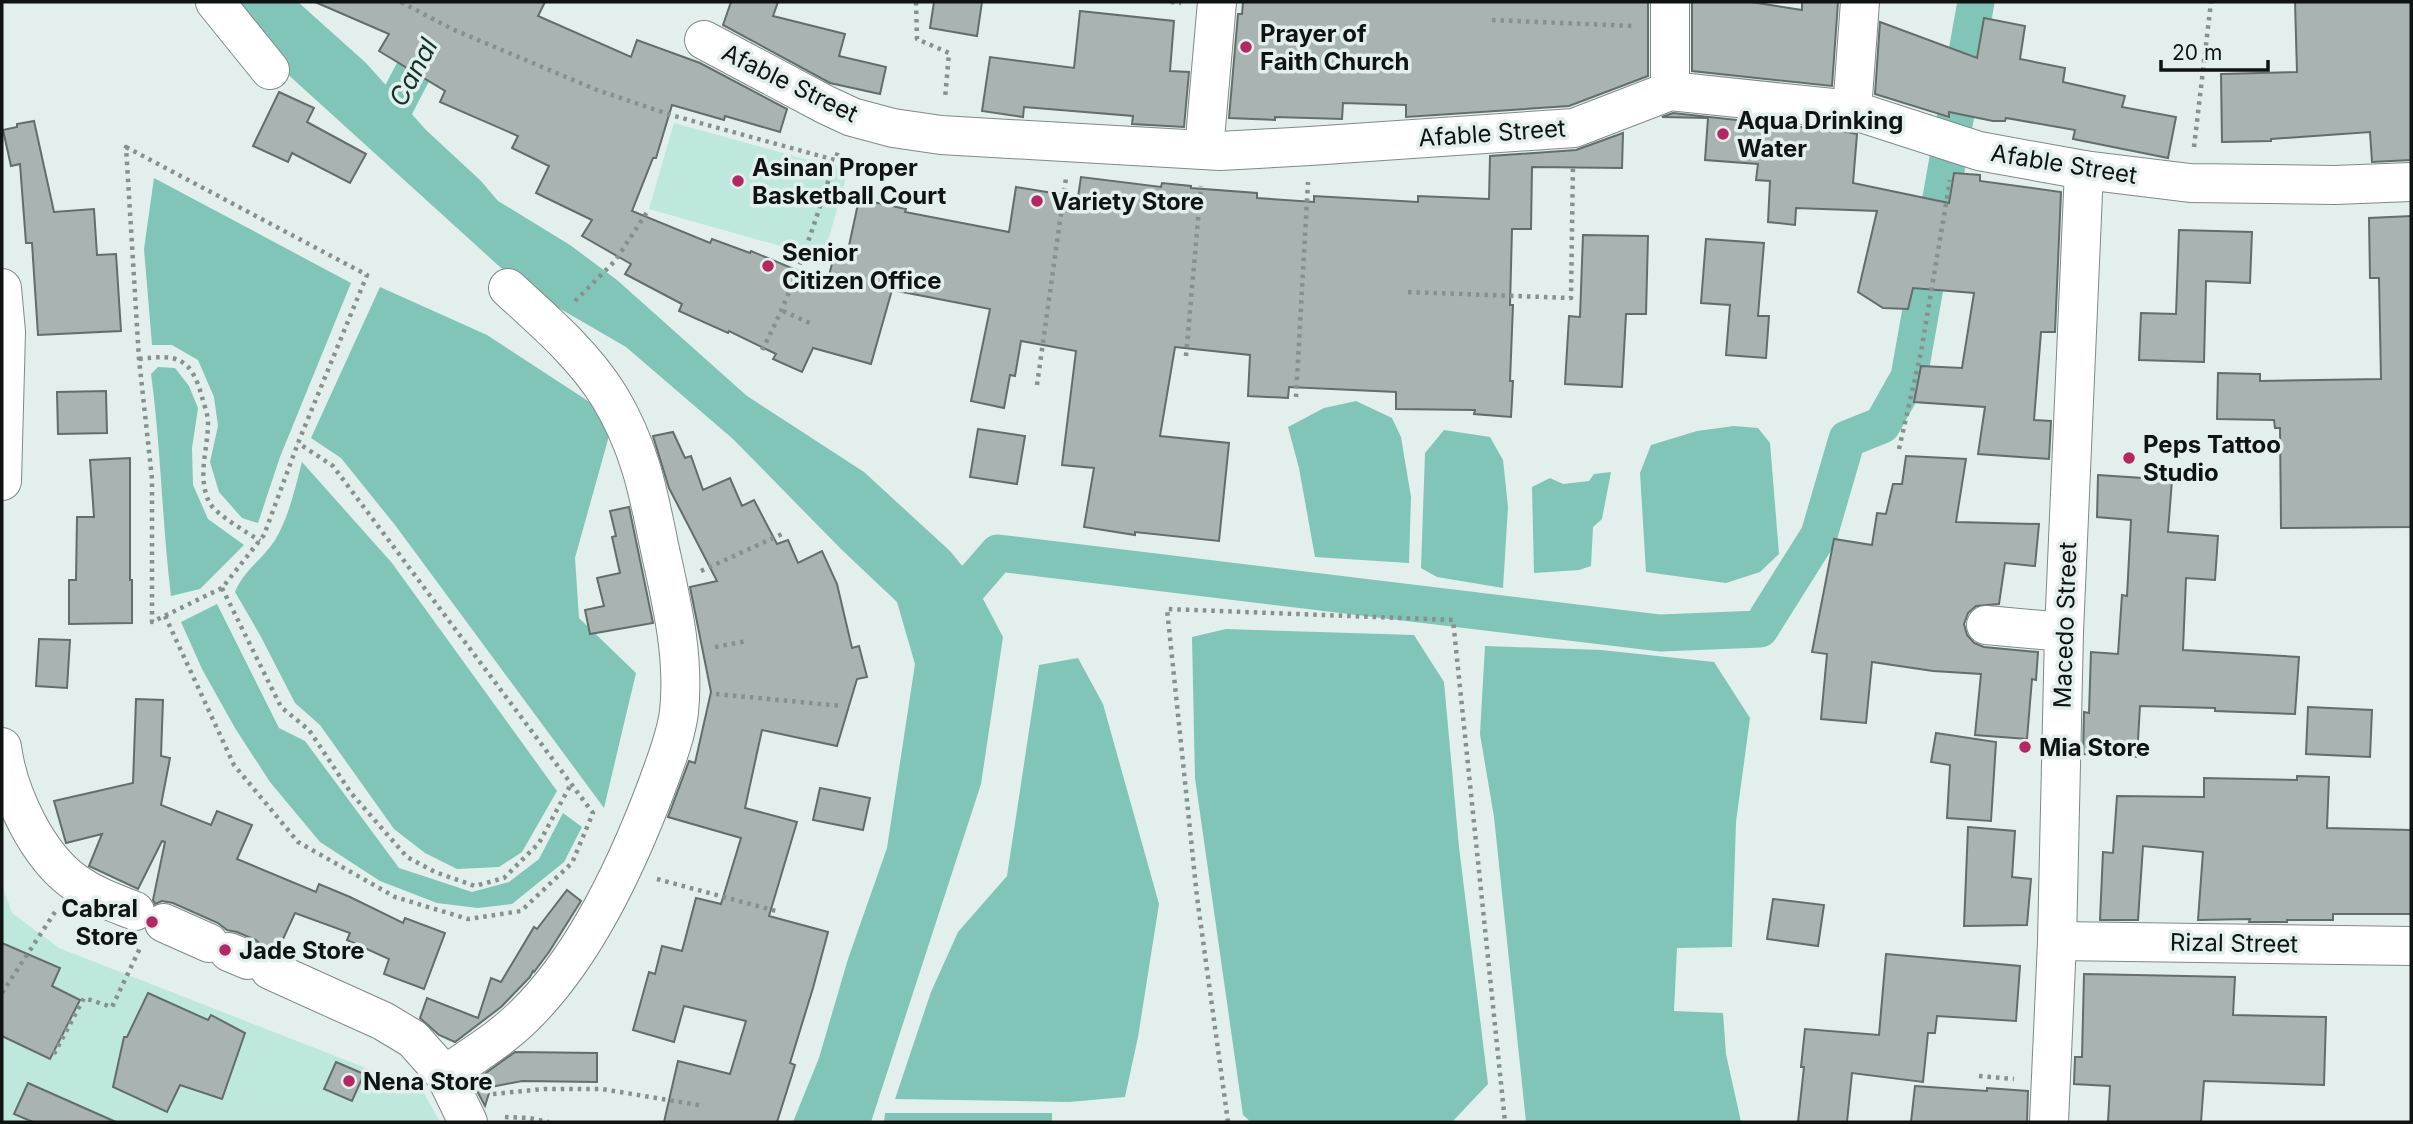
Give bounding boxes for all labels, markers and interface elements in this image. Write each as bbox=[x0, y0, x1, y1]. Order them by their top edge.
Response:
place label: Prayer of Faith Church bbox=[1260, 19, 1409, 76]
scale bar bbox=[2161, 28, 2268, 72]
water label: Canal bbox=[382, 32, 444, 111]
street label: Afable Street bbox=[717, 38, 863, 128]
marker: Prayer of Faith Church bbox=[1238, 39, 1254, 55]
text: 20 m bbox=[2172, 40, 2222, 65]
place label: Aqua Drinking Water bbox=[1737, 106, 1903, 163]
street label: Afable Street bbox=[1417, 113, 1567, 153]
marker: Aqua Drinking Water bbox=[1715, 126, 1731, 142]
street label: Afable Street bbox=[1989, 138, 2139, 190]
place label: Asinan Proper Basketball Court bbox=[752, 153, 946, 210]
marker: Asinan Proper Basketball Court bbox=[730, 173, 746, 189]
place label: Variety Store bbox=[1051, 187, 1204, 216]
marker: Variety Store bbox=[1029, 193, 1045, 209]
place label: Senior Citizen Office bbox=[782, 238, 941, 295]
marker: Senior Citizen Office bbox=[760, 258, 776, 274]
place label: Peps Tattoo Studio bbox=[2143, 430, 2281, 487]
marker: Peps Tattoo Studio bbox=[2121, 450, 2137, 466]
street label: Macedo Street bbox=[2048, 541, 2082, 709]
place label: Mia Store bbox=[2039, 733, 2150, 762]
marker: Mia Store bbox=[2017, 739, 2033, 755]
place label: Cabral Store bbox=[61, 894, 138, 951]
marker: Cabral Store bbox=[144, 914, 160, 930]
street label: Rizal Street bbox=[2170, 927, 2299, 959]
place label: Jade Store bbox=[239, 936, 365, 965]
marker: Jade Store bbox=[217, 942, 233, 958]
place label: Nena Store bbox=[363, 1067, 493, 1096]
marker: Nena Store bbox=[341, 1073, 357, 1089]

